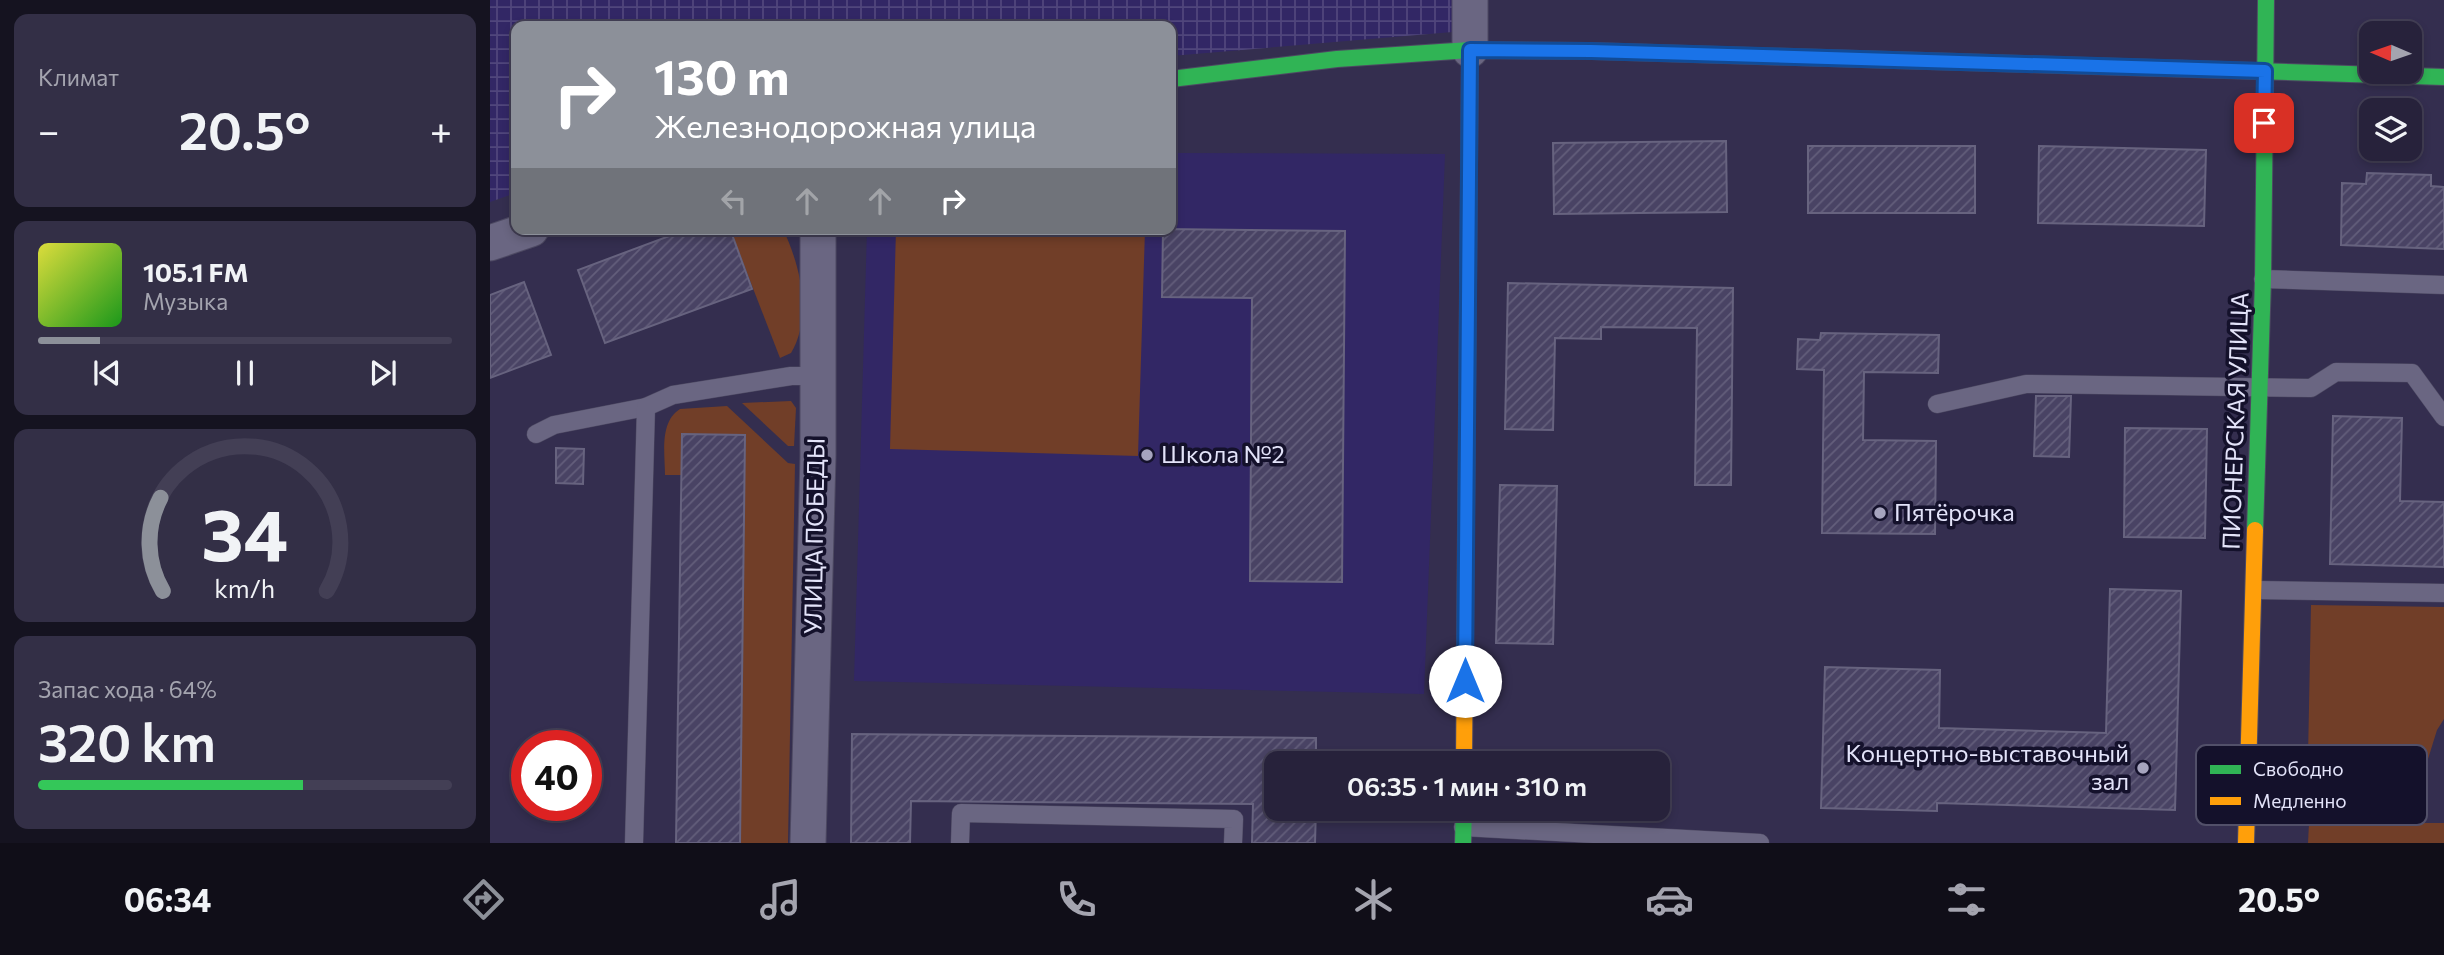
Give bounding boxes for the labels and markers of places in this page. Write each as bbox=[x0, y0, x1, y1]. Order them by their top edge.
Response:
pin bbox=[2234, 93, 2294, 153]
place label: Школа №2 bbox=[1161, 439, 1285, 468]
marker: Школа №2 bbox=[1139, 447, 1155, 463]
place label: Пятёрочка bbox=[1894, 497, 2015, 526]
marker: Пятёрочка bbox=[1872, 505, 1888, 521]
place label: Концертно-выставочный зал bbox=[1845, 738, 2129, 795]
marker: Концертно-выставочный зал bbox=[2135, 760, 2151, 776]

